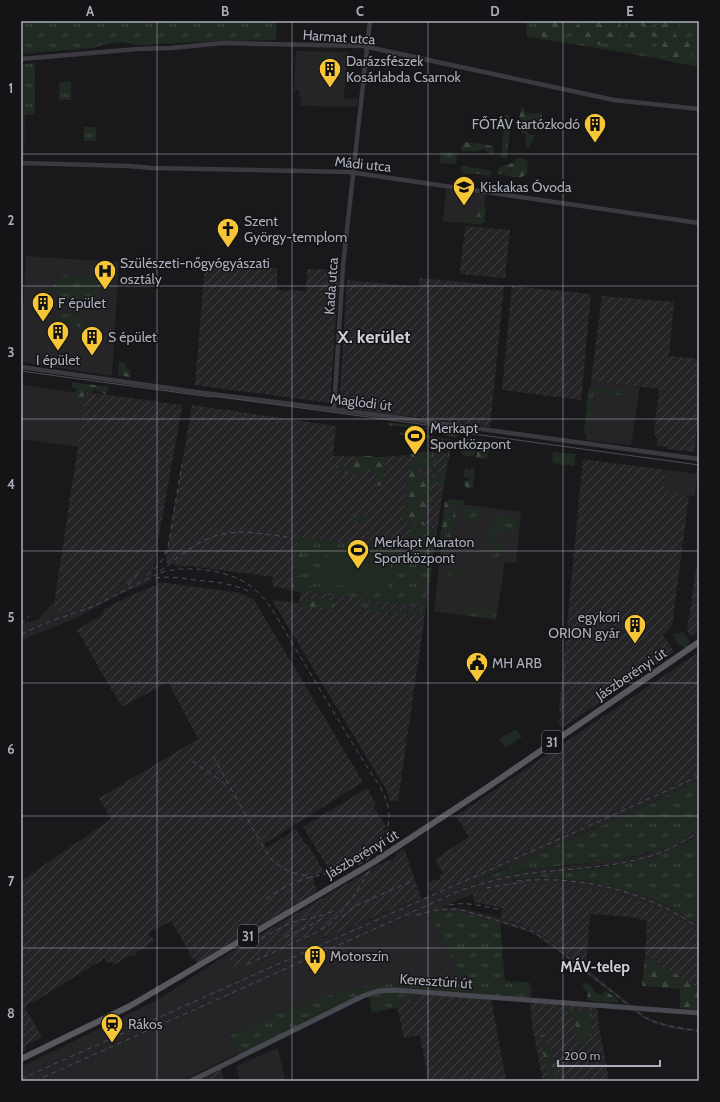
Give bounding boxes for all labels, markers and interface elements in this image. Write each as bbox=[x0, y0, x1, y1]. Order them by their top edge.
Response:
text: A bbox=[86, 3, 95, 19]
text: B bbox=[221, 3, 229, 19]
text: C bbox=[356, 3, 364, 19]
text: D bbox=[490, 3, 500, 19]
text: E bbox=[626, 3, 634, 19]
street label: Harmat utca bbox=[302, 25, 376, 49]
place label: Darázsfészek Kosárlabda Csarnok bbox=[346, 52, 462, 86]
building icon: Darázsfészek Kosárlabda Csarnok bbox=[317, 56, 343, 89]
text: 1 bbox=[9, 80, 13, 96]
building icon: FŐTÁV tartózkodó bbox=[582, 111, 608, 144]
place label: FŐTÁV tartózkodó bbox=[472, 115, 580, 133]
street label: Mádi utca bbox=[334, 152, 393, 176]
school or university icon: Kiskakas Óvoda bbox=[451, 174, 477, 207]
place label: Kiskakas Óvoda bbox=[480, 178, 572, 196]
text: 2 bbox=[8, 212, 15, 228]
place label: Szent György-templom bbox=[244, 212, 347, 246]
church icon: Szent György-templom bbox=[215, 216, 241, 249]
place label: Szülészeti-nőgyógyászati osztály bbox=[120, 254, 270, 288]
street label: Kada utca bbox=[320, 256, 342, 315]
hospital icon: Szülészeti-nőgyógyászati osztály bbox=[92, 258, 118, 291]
building icon: F épület bbox=[30, 290, 56, 323]
place label: F épület bbox=[58, 294, 106, 312]
building icon: I épület bbox=[45, 319, 71, 352]
building icon: S épület bbox=[79, 324, 105, 357]
district label: X. kerület bbox=[337, 326, 410, 348]
place label: S épület bbox=[108, 328, 157, 346]
text: 3 bbox=[7, 344, 15, 360]
place label: I épület bbox=[36, 351, 80, 369]
street label: Maglódi út bbox=[329, 389, 393, 415]
place label: Merkapt Sportközpont bbox=[430, 419, 511, 453]
sports icon: Merkapt Sportközpont bbox=[402, 423, 428, 456]
text: 4 bbox=[7, 476, 15, 492]
place label: Merkapt Maraton Sportközpont bbox=[374, 533, 475, 567]
sports icon: Merkapt Maraton Sportközpont bbox=[345, 537, 371, 570]
place label: egykori ORION gyár bbox=[548, 608, 621, 642]
text: 5 bbox=[8, 609, 15, 625]
building icon: egykori ORION gyár bbox=[622, 612, 648, 645]
street label: Jászberényi út bbox=[591, 644, 670, 705]
public building icon: MH ARB bbox=[464, 650, 490, 683]
place label: MH ARB bbox=[492, 654, 542, 672]
road number: 31 bbox=[542, 731, 562, 753]
text: 6 bbox=[7, 741, 15, 757]
street label: Jászberényi út bbox=[321, 825, 402, 883]
text: 7 bbox=[8, 873, 15, 889]
road number: 31 bbox=[238, 925, 258, 947]
building icon: Motorszín bbox=[302, 943, 328, 976]
place label: Motorszín bbox=[330, 947, 389, 965]
district label: MÁV-telep bbox=[560, 957, 630, 976]
street label: Keresztúri út bbox=[399, 969, 473, 993]
text: 8 bbox=[7, 1005, 15, 1021]
station icon: Rákos bbox=[99, 1011, 125, 1044]
place label: Rákos bbox=[128, 1015, 163, 1033]
scale bar bbox=[558, 1042, 660, 1068]
text: 200 m bbox=[564, 1048, 600, 1063]

